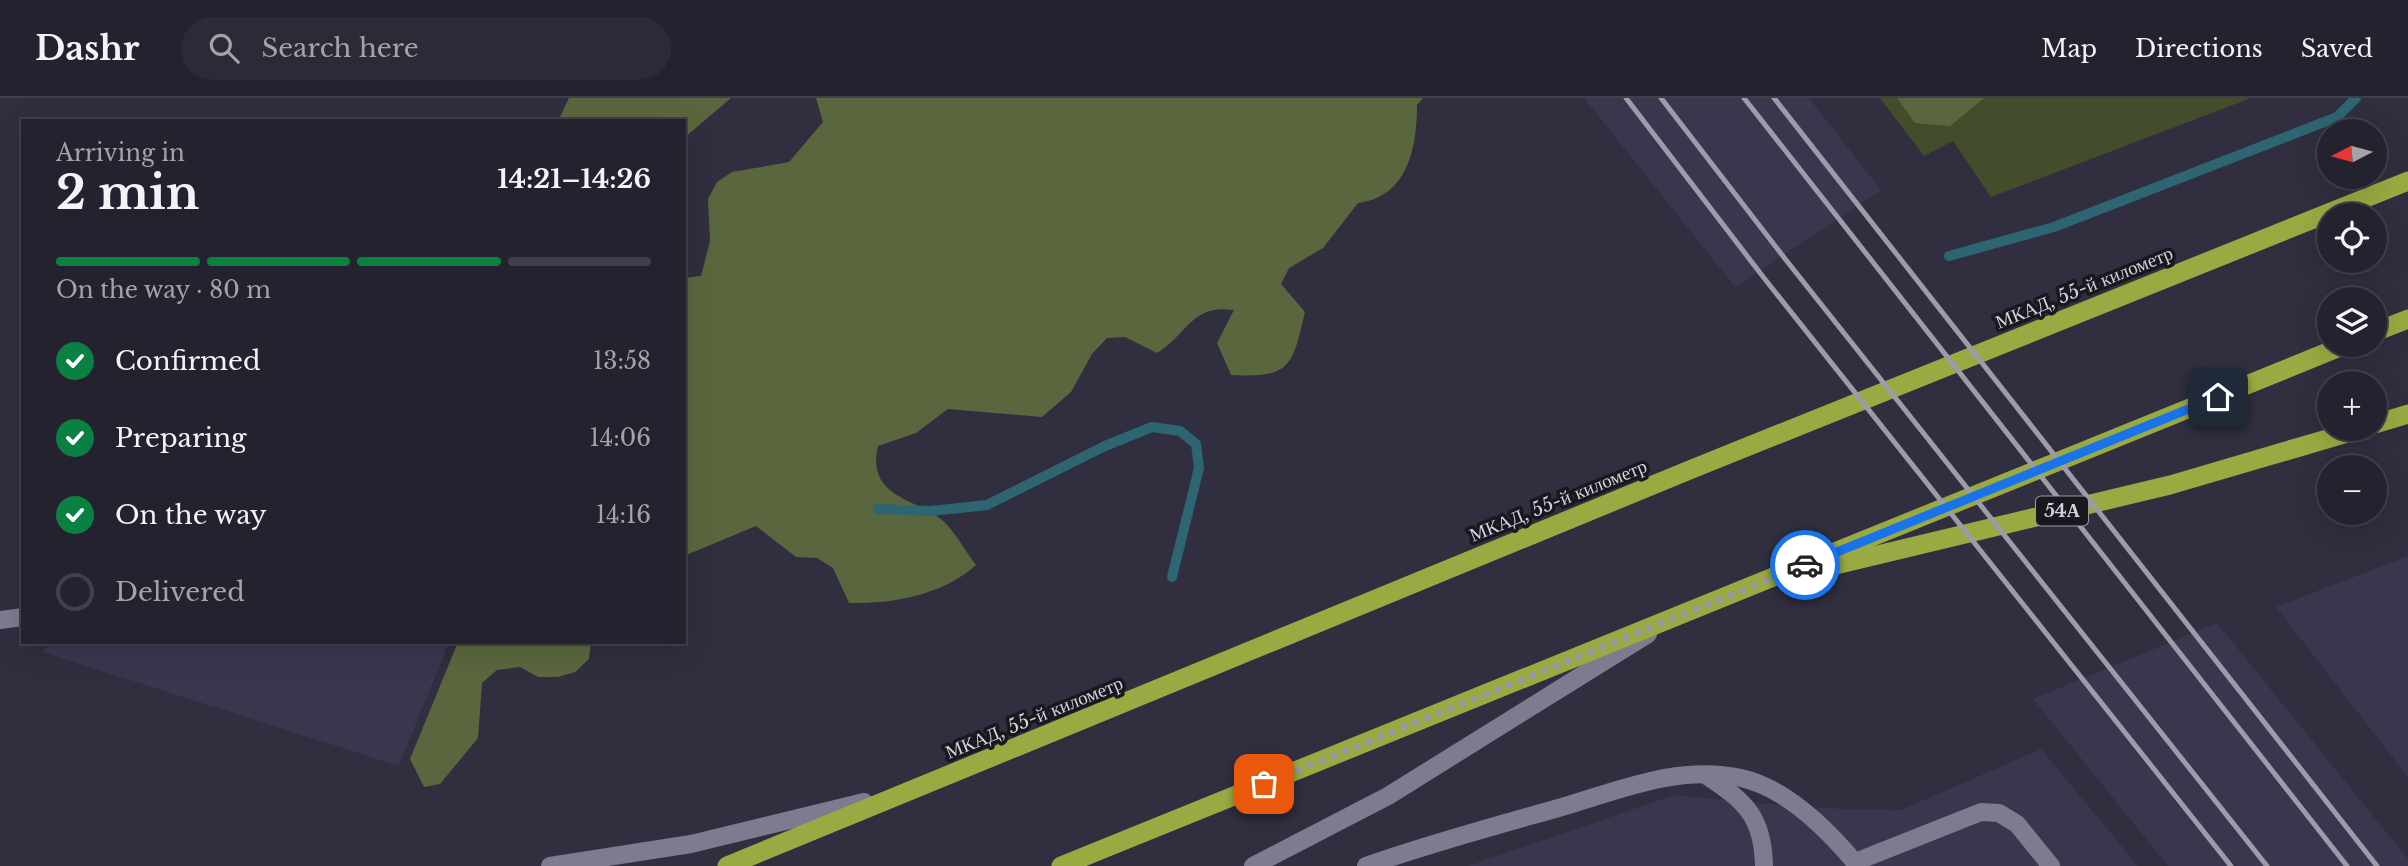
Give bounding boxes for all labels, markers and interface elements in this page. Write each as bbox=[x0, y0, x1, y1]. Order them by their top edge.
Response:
search box bbox=[181, 17, 671, 80]
text: Dashr bbox=[35, 28, 139, 69]
icon: search bbox=[205, 29, 243, 67]
text: Search here bbox=[261, 32, 419, 64]
text: Map bbox=[2041, 34, 2097, 63]
text: Directions bbox=[2135, 34, 2263, 63]
text: Saved bbox=[2301, 34, 2373, 63]
north arrow bbox=[2317, 119, 2387, 189]
map controls bbox=[2317, 119, 2387, 525]
text: Arriving in bbox=[56, 139, 185, 167]
text: 14:21–14:26 bbox=[497, 163, 651, 195]
text: 2 min bbox=[56, 164, 199, 221]
button: locate bbox=[2317, 203, 2387, 273]
street label: МКАД, 55-й километр bbox=[1992, 241, 2176, 334]
text: On the way · 80 m bbox=[56, 276, 271, 304]
button: layers bbox=[2317, 287, 2387, 357]
icon: check bbox=[56, 342, 94, 380]
text: Confirmed bbox=[115, 345, 260, 377]
text: 13:58 bbox=[593, 347, 651, 375]
pin bbox=[2188, 367, 2248, 427]
button: + bbox=[2317, 371, 2387, 441]
icon: home bbox=[2199, 378, 2237, 416]
icon: check bbox=[56, 419, 94, 457]
text: Preparing bbox=[115, 422, 247, 454]
text: 14:06 bbox=[590, 424, 651, 452]
street label: МКАД, 55-й километр bbox=[1466, 454, 1650, 547]
button: − bbox=[2317, 455, 2387, 525]
icon: check bbox=[56, 496, 94, 534]
road number: 54А bbox=[2036, 496, 2088, 526]
text: On the way bbox=[115, 499, 267, 531]
text: 14:16 bbox=[596, 501, 651, 529]
courier bbox=[1770, 530, 1840, 600]
icon: car bbox=[1786, 546, 1824, 584]
text: Delivered bbox=[115, 576, 245, 608]
street label: МКАД, 55-й километр bbox=[942, 671, 1126, 764]
pin bbox=[1234, 754, 1294, 814]
icon: bag bbox=[1245, 765, 1283, 803]

